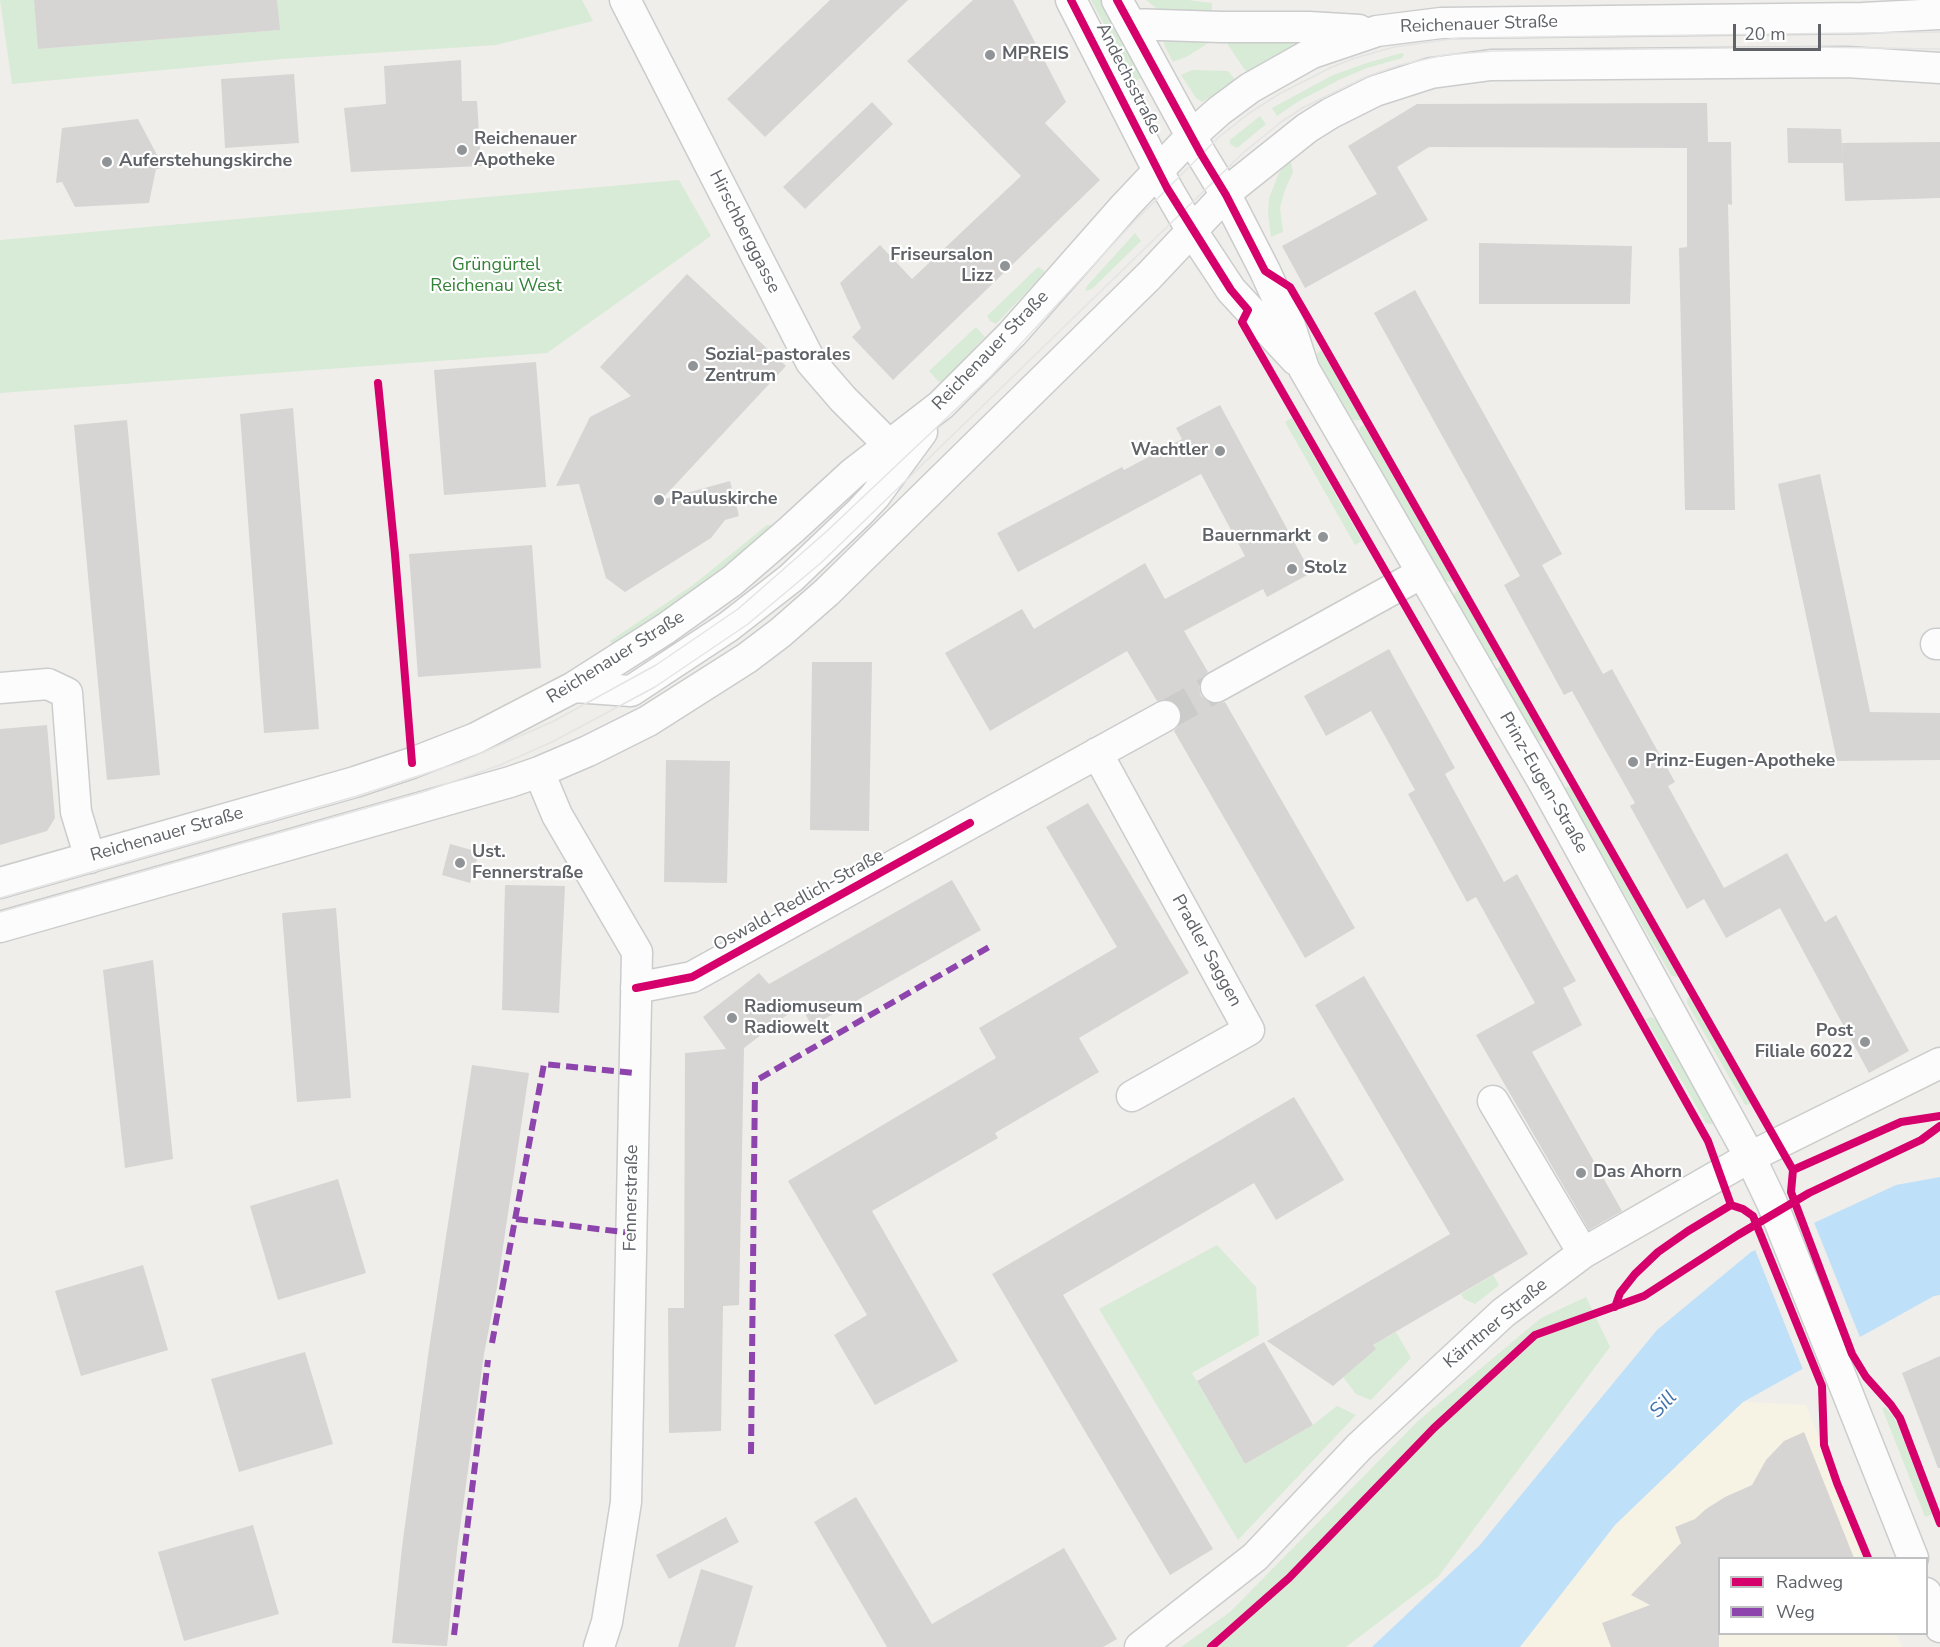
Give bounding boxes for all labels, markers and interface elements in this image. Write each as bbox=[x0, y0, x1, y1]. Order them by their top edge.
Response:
street label: Reichenauer Straße bbox=[1400, 11, 1558, 39]
scale bar bbox=[1736, 12, 1824, 50]
street label: Andechsstraße bbox=[1091, 20, 1165, 138]
text: 20 m bbox=[1744, 22, 1786, 46]
place label: MPREIS bbox=[1002, 44, 1069, 66]
marker: MPREIS bbox=[983, 48, 997, 62]
place label: Reichenauer Apotheke bbox=[474, 129, 577, 172]
marker: Reichenauer Apotheke bbox=[455, 143, 469, 157]
place label: Auferstehungskirche bbox=[119, 151, 292, 173]
marker: Auferstehungskirche bbox=[100, 155, 114, 169]
street label: Hirschberggasse bbox=[704, 167, 784, 297]
place label: Friseursalon Lizz bbox=[890, 245, 993, 288]
park label: Grüngürtel Reichenau West bbox=[430, 255, 562, 298]
marker: Friseursalon Lizz bbox=[998, 259, 1012, 273]
street label: Reichenauer Straße bbox=[928, 287, 1054, 415]
place label: Sozial-pastorales Zentrum bbox=[705, 345, 851, 388]
marker: Sozial-pastorales Zentrum bbox=[686, 359, 700, 373]
place label: Wachtler bbox=[1131, 440, 1208, 462]
marker: Wachtler bbox=[1213, 444, 1227, 458]
place label: Pauluskirche bbox=[671, 489, 777, 511]
marker: Pauluskirche bbox=[652, 493, 666, 507]
place label: Bauernmarkt bbox=[1202, 526, 1311, 548]
marker: Bauernmarkt bbox=[1316, 530, 1330, 544]
place label: Stolz bbox=[1304, 558, 1347, 580]
marker: Stolz bbox=[1285, 562, 1299, 576]
street label: Reichenauer Straße bbox=[543, 607, 689, 709]
street label: Prinz-Eugen-Straße bbox=[1494, 709, 1592, 857]
place label: Prinz-Eugen-Apotheke bbox=[1645, 751, 1835, 773]
marker: Prinz-Eugen-Apotheke bbox=[1626, 755, 1640, 769]
street label: Reichenauer Straße bbox=[88, 803, 246, 867]
place label: Ust. Fennerstraße bbox=[472, 842, 583, 884]
street label: Oswald-Redlich-Straße bbox=[710, 845, 888, 957]
marker: Ust. Fennerstraße bbox=[453, 856, 467, 870]
street label: Pradler Saggen bbox=[1166, 891, 1246, 1011]
place label: Radiomuseum Radiowelt bbox=[744, 997, 863, 1040]
marker: Radiomuseum Radiowelt bbox=[725, 1011, 739, 1025]
place label: Post Filiale 6022 bbox=[1755, 1021, 1853, 1064]
marker: Post Filiale 6022 bbox=[1858, 1035, 1872, 1049]
street label: Fennerstraße bbox=[620, 1144, 644, 1252]
place label: Das Ahorn bbox=[1593, 1162, 1682, 1184]
marker: Das Ahorn bbox=[1574, 1166, 1588, 1180]
street label: Kärntner Straße bbox=[1440, 1274, 1552, 1374]
water label: Sill bbox=[1645, 1386, 1683, 1424]
legend bbox=[1718, 1557, 1928, 1635]
text: Radweg bbox=[1776, 1570, 1843, 1594]
text: Weg bbox=[1776, 1600, 1815, 1624]

